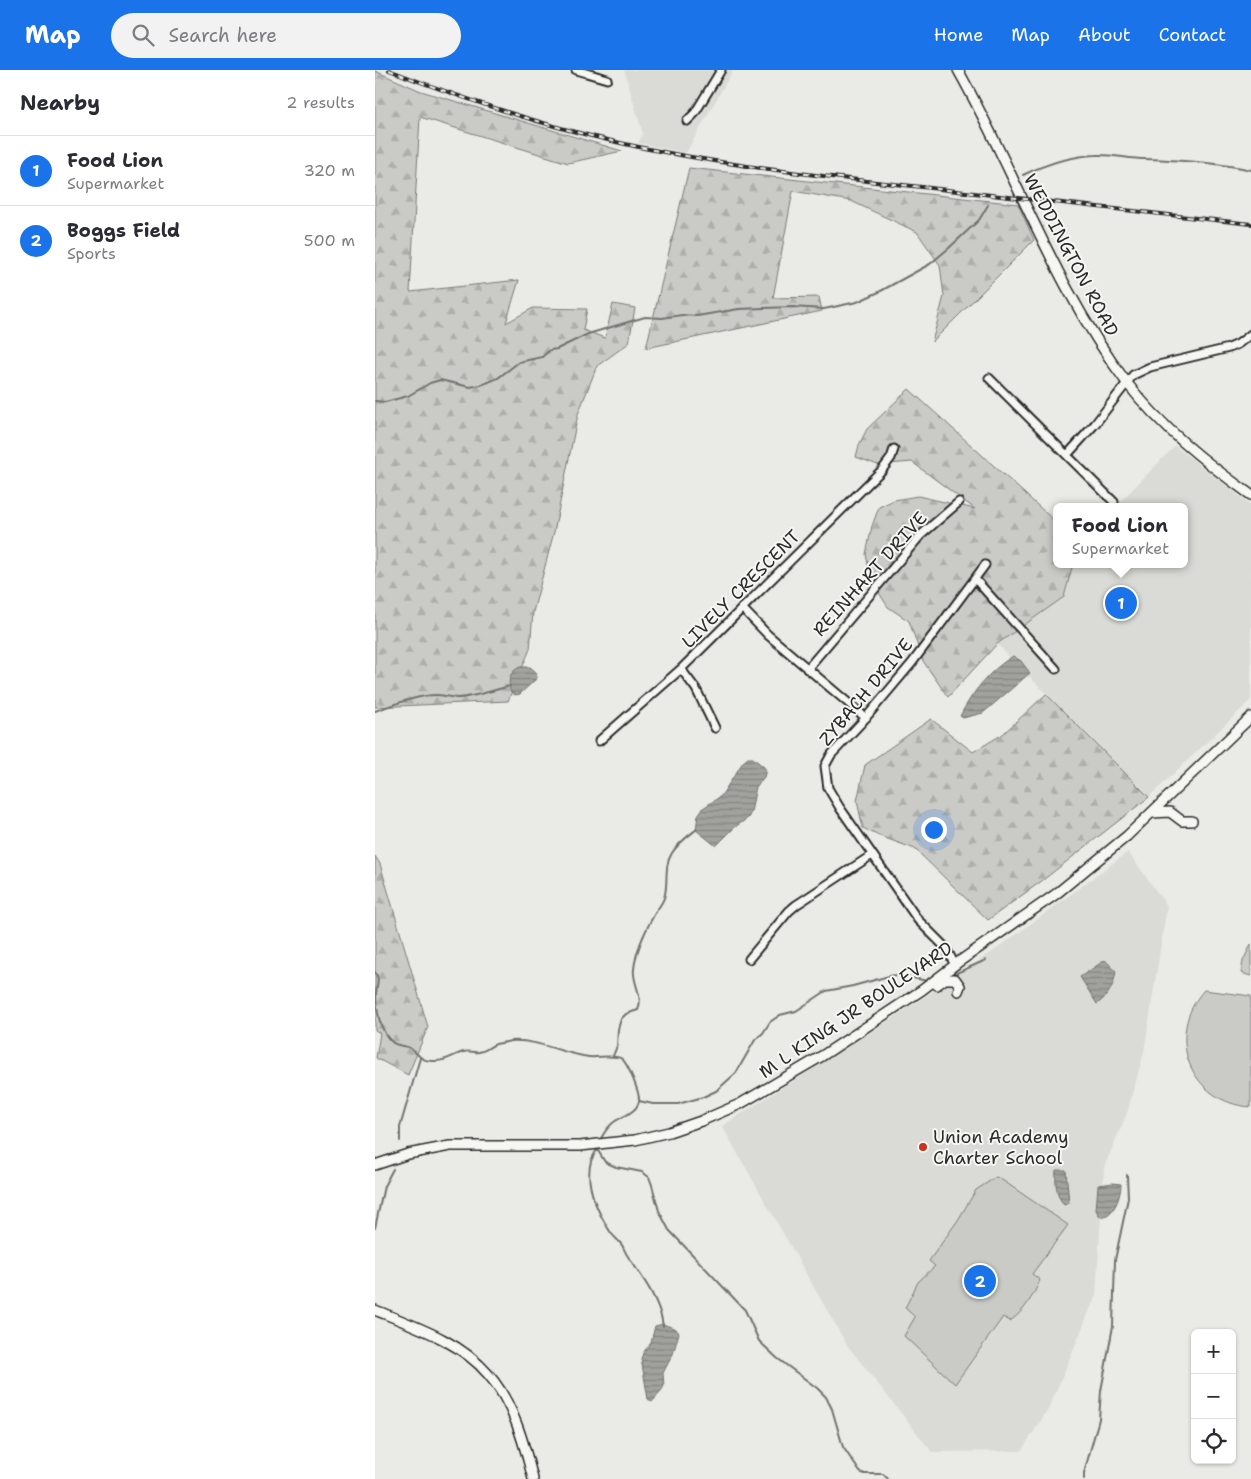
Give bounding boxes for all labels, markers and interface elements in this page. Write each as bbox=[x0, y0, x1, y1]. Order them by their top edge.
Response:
search box bbox=[111, 13, 461, 58]
text: Map bbox=[25, 19, 81, 51]
icon: search bbox=[129, 21, 157, 49]
text: Search here bbox=[169, 23, 277, 48]
text: Home bbox=[934, 23, 983, 47]
text: Map bbox=[1011, 23, 1050, 47]
text: About bbox=[1078, 23, 1131, 47]
text: Contact bbox=[1159, 23, 1226, 47]
text: Nearby bbox=[20, 89, 100, 117]
text: 2 results bbox=[286, 92, 355, 113]
text: Food Lion bbox=[67, 148, 163, 173]
text: 1 bbox=[32, 160, 40, 181]
text: 320 m bbox=[304, 160, 355, 181]
street label: WEDDINGTON ROAD bbox=[1018, 170, 1124, 341]
text: Supermarket bbox=[67, 173, 164, 194]
text: Boggs Field bbox=[67, 218, 180, 243]
text: 2 bbox=[30, 230, 42, 251]
text: 500 m bbox=[304, 230, 355, 251]
text: Sports bbox=[67, 243, 116, 264]
popup bbox=[1053, 503, 1188, 568]
street label: REINHART DRIVE bbox=[808, 506, 932, 642]
text: Food Lion bbox=[1072, 513, 1168, 538]
street label: LIVELY CRESCENT bbox=[677, 525, 805, 653]
text: Supermarket bbox=[1072, 538, 1169, 559]
pin: 1 bbox=[1105, 584, 1137, 622]
street label: ZYBACH DRIVE bbox=[814, 633, 918, 751]
your location bbox=[921, 817, 947, 843]
street label: M L KING JR BOULEVARD bbox=[755, 936, 958, 1084]
place label: Union Academy Charter School bbox=[933, 1125, 1069, 1170]
marker: Union Academy Charter School bbox=[917, 1141, 929, 1153]
pin: 2 bbox=[964, 1262, 996, 1300]
map controls bbox=[1191, 1329, 1236, 1464]
button: + bbox=[1191, 1329, 1236, 1374]
button: − bbox=[1191, 1374, 1236, 1419]
button: locate bbox=[1191, 1419, 1236, 1464]

